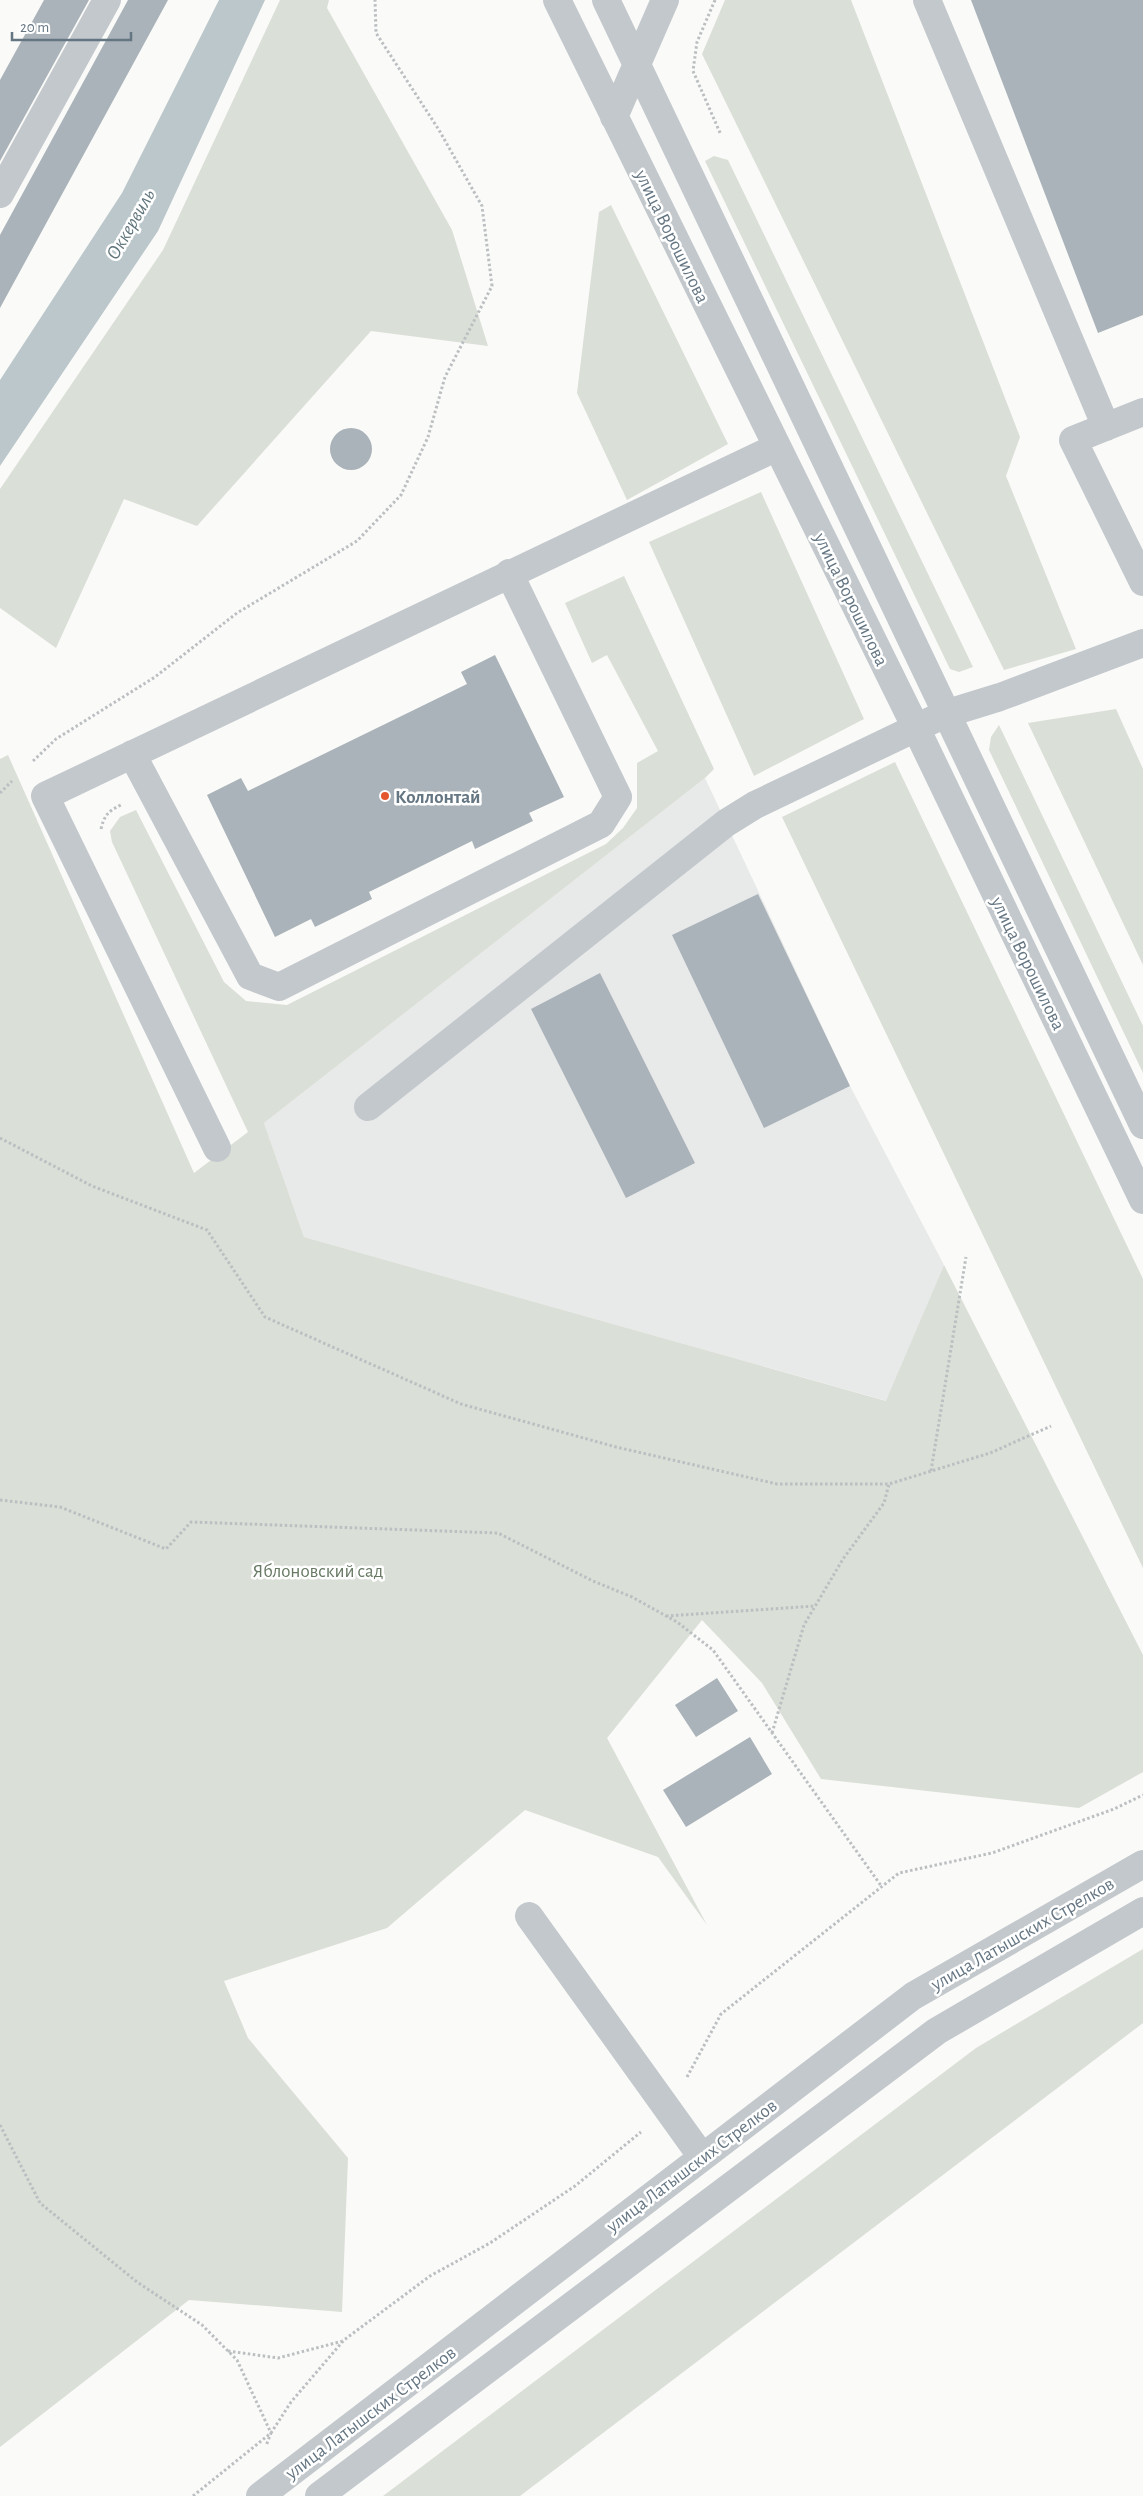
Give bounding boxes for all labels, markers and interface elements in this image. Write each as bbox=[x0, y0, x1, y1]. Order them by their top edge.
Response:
scale bar bbox=[12, 10, 131, 42]
text: 20 m bbox=[20, 20, 49, 35]
street label: улица Ворошилова bbox=[631, 166, 712, 306]
water label: Оккервиль bbox=[103, 186, 159, 263]
street label: улица Ворошилова bbox=[810, 529, 891, 669]
place label: Коллонтай bbox=[395, 788, 481, 807]
marker: Коллонтай bbox=[379, 790, 391, 802]
street label: улица Ворошилова bbox=[987, 893, 1068, 1033]
park label: Яблоновский сад bbox=[253, 1562, 383, 1581]
street label: улица Латышских Стрелков bbox=[927, 1874, 1118, 1995]
street label: улица Латышских Стрелков bbox=[602, 2096, 781, 2237]
street label: улица Латышских Стрелков bbox=[281, 2343, 460, 2484]

